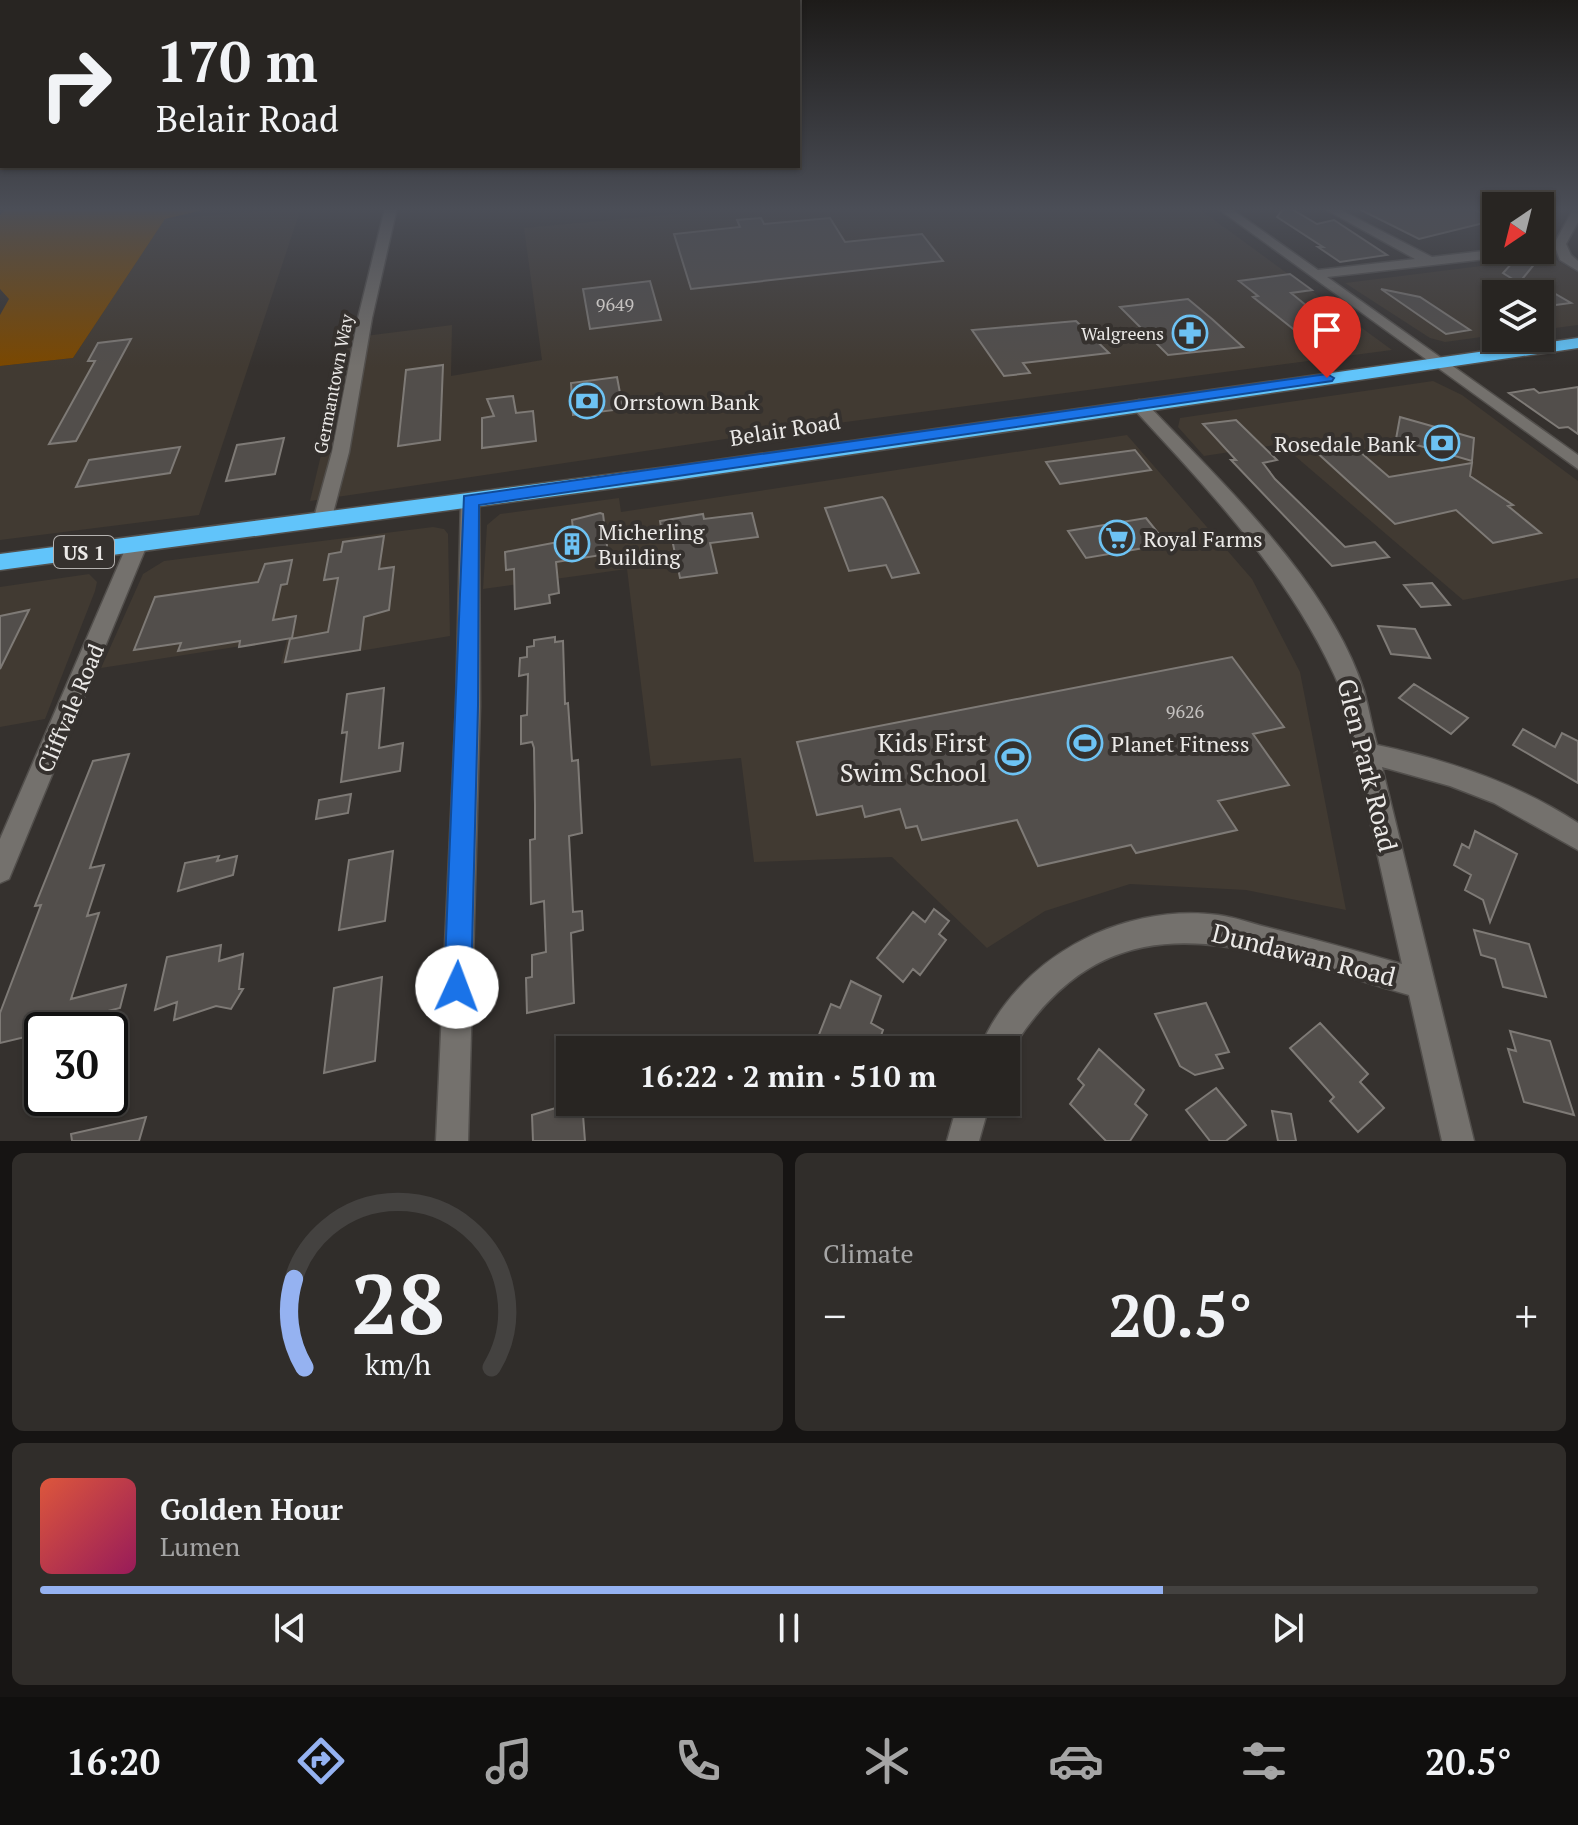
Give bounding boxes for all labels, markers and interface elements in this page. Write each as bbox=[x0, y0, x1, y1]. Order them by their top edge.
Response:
text: 170 m bbox=[156, 24, 318, 98]
icon: right bbox=[24, 32, 128, 136]
text: Belair Road bbox=[156, 95, 339, 142]
north arrow bbox=[1482, 192, 1554, 264]
map controls bbox=[1482, 192, 1554, 352]
button: layers bbox=[1482, 280, 1554, 352]
house number: 9649 bbox=[596, 292, 634, 316]
pin bbox=[1293, 296, 1361, 378]
icon: arrive bbox=[1305, 308, 1349, 352]
street label: Germantown Way bbox=[308, 311, 359, 456]
pharmacy icon: Walgreens bbox=[1171, 314, 1209, 352]
place label: Walgreens bbox=[1081, 321, 1164, 345]
bank icon: Orrstown Bank bbox=[568, 382, 606, 420]
place label: Orrstown Bank bbox=[613, 387, 760, 416]
street label: Belair Road bbox=[728, 406, 842, 452]
bank icon: Rosedale Bank bbox=[1423, 424, 1461, 462]
place label: Rosedale Bank bbox=[1274, 429, 1417, 458]
place label: Micherling Building bbox=[598, 517, 705, 571]
supermarket icon: Royal Farms bbox=[1098, 519, 1136, 557]
place label: Royal Farms bbox=[1143, 524, 1263, 553]
building icon: Micherling Building bbox=[553, 525, 591, 563]
road number: US 1 bbox=[54, 536, 114, 568]
street label: Cliffvale Road bbox=[30, 639, 110, 777]
street label: Glen Park Road bbox=[1330, 675, 1406, 855]
house number: 9626 bbox=[1166, 699, 1205, 723]
sports icon: Planet Fitness bbox=[1066, 724, 1104, 762]
place label: Kids First Swim School bbox=[840, 725, 987, 789]
place label: Planet Fitness bbox=[1111, 729, 1249, 758]
sports icon: Kids First Swim School bbox=[994, 738, 1032, 776]
street label: Dundawan Road bbox=[1209, 915, 1399, 993]
position arrow bbox=[415, 945, 499, 1029]
speed limit sign: 30 bbox=[24, 1012, 128, 1116]
text: 16:22 · 2 min · 510 m bbox=[640, 1056, 936, 1096]
text: Climate bbox=[823, 1236, 914, 1270]
text: 28 bbox=[350, 1248, 445, 1358]
text: 20.5° bbox=[1108, 1275, 1253, 1354]
text: − bbox=[823, 1286, 846, 1345]
text: + bbox=[1515, 1286, 1538, 1345]
text: km/h bbox=[364, 1345, 431, 1383]
text: Golden Hour bbox=[160, 1489, 343, 1529]
text: Lumen bbox=[160, 1529, 240, 1563]
icon: previous bbox=[268, 1606, 312, 1650]
icon: pause bbox=[767, 1606, 811, 1650]
icon: next bbox=[1266, 1606, 1310, 1650]
icon: directions bbox=[293, 1733, 349, 1789]
icon: music bbox=[481, 1733, 537, 1789]
icon: phone bbox=[670, 1733, 726, 1789]
icon: climate bbox=[859, 1733, 915, 1789]
icon: car bbox=[1048, 1733, 1104, 1789]
icon: filters bbox=[1236, 1733, 1292, 1789]
text: 16:20 bbox=[66, 1738, 160, 1785]
text: 20.5° bbox=[1425, 1738, 1512, 1785]

